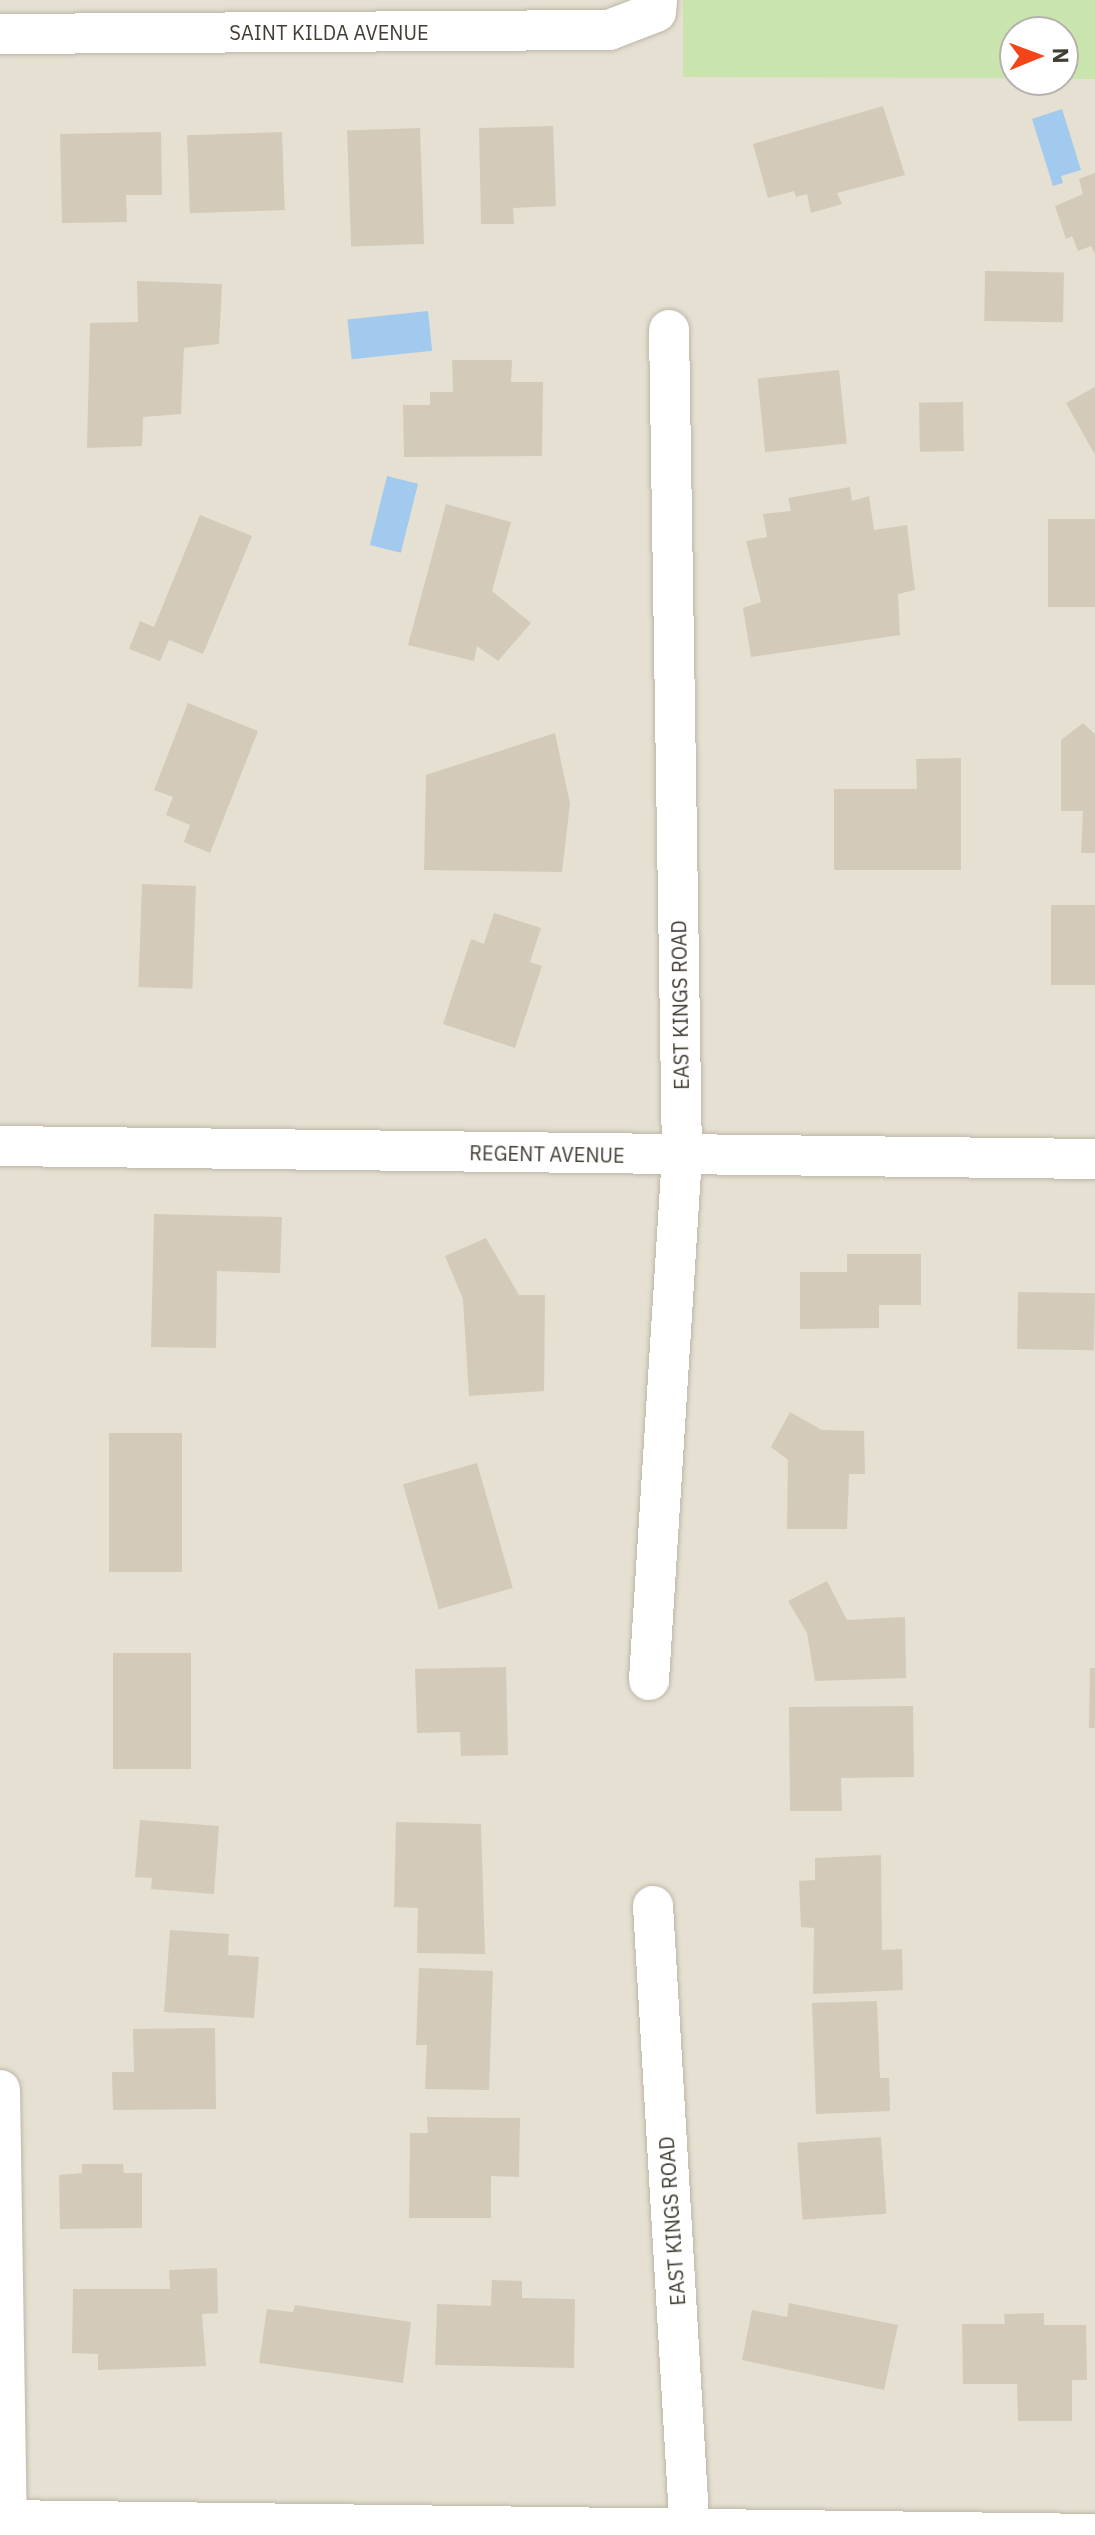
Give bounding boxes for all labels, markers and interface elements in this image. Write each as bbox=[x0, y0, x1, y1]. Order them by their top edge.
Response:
north arrow bbox=[999, 16, 1079, 96]
street label: SAINT KILDA AVENUE bbox=[229, 20, 429, 44]
text: N bbox=[1047, 47, 1076, 64]
street label: EAST KINGS ROAD bbox=[667, 920, 693, 1090]
street label: REGENT AVENUE bbox=[469, 1141, 625, 1167]
street label: EAST KINGS ROAD bbox=[654, 2135, 690, 2307]

